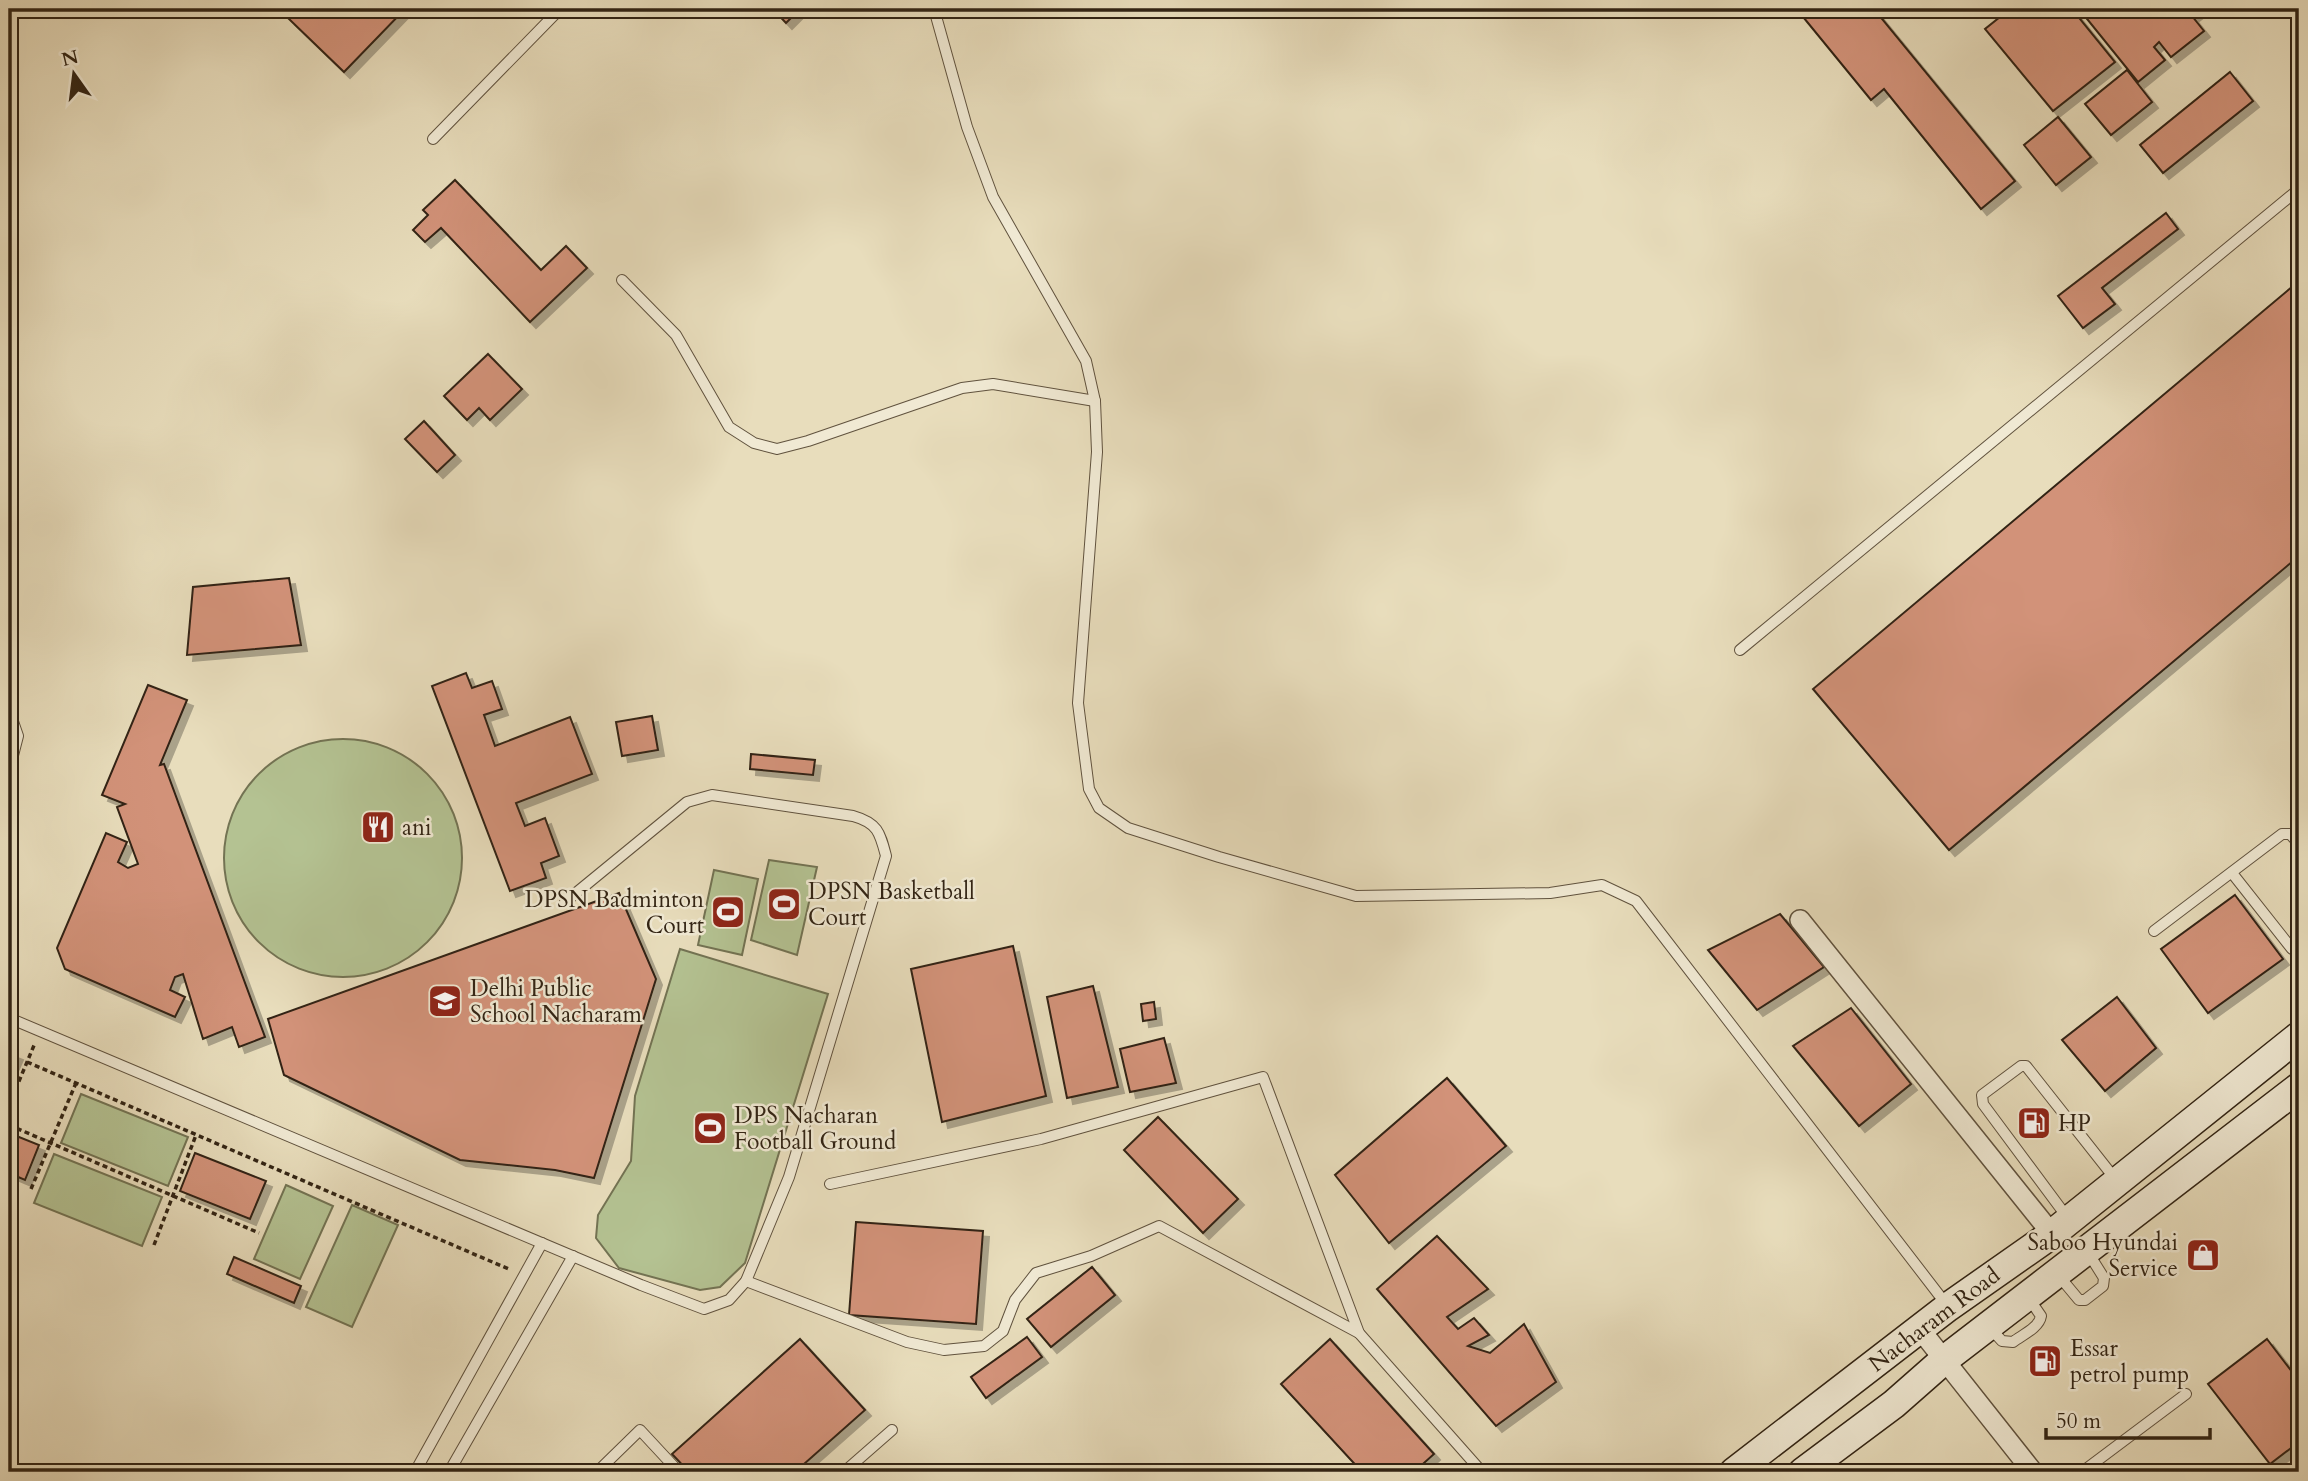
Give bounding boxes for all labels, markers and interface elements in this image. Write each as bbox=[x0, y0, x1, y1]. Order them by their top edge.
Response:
north arrow bbox=[38, 38, 108, 108]
text: N bbox=[59, 44, 82, 73]
restaurant icon: ani bbox=[359, 808, 397, 846]
place label: ani bbox=[402, 812, 431, 843]
place label: DPSN Basketball Court bbox=[808, 876, 975, 933]
place label: DPSN Badminton Court bbox=[525, 884, 704, 941]
sports icon: DPSN Basketball Court bbox=[765, 885, 803, 923]
sports icon: DPSN Badminton Court bbox=[709, 893, 747, 931]
place label: Delhi Public School Nacharam bbox=[470, 973, 642, 1030]
school or university icon: Delhi Public School Nacharam bbox=[426, 982, 464, 1020]
place label: DPS Nacharan Football Ground bbox=[734, 1100, 897, 1157]
fuel station icon: HP bbox=[2015, 1104, 2053, 1142]
place label: HP bbox=[2058, 1108, 2091, 1139]
sports icon: DPS Nacharan Football Ground bbox=[691, 1109, 729, 1147]
place label: Saboo Hyundai Service bbox=[2027, 1227, 2178, 1284]
shop icon: Saboo Hyundai Service bbox=[2184, 1236, 2222, 1274]
street label: Nacharam Road bbox=[1862, 1259, 2007, 1379]
place label: Essar petrol pump bbox=[2070, 1333, 2189, 1390]
fuel station icon: Essar petrol pump bbox=[2026, 1342, 2064, 1380]
scale bar bbox=[2046, 1397, 2210, 1441]
text: 50 m bbox=[2056, 1407, 2101, 1436]

